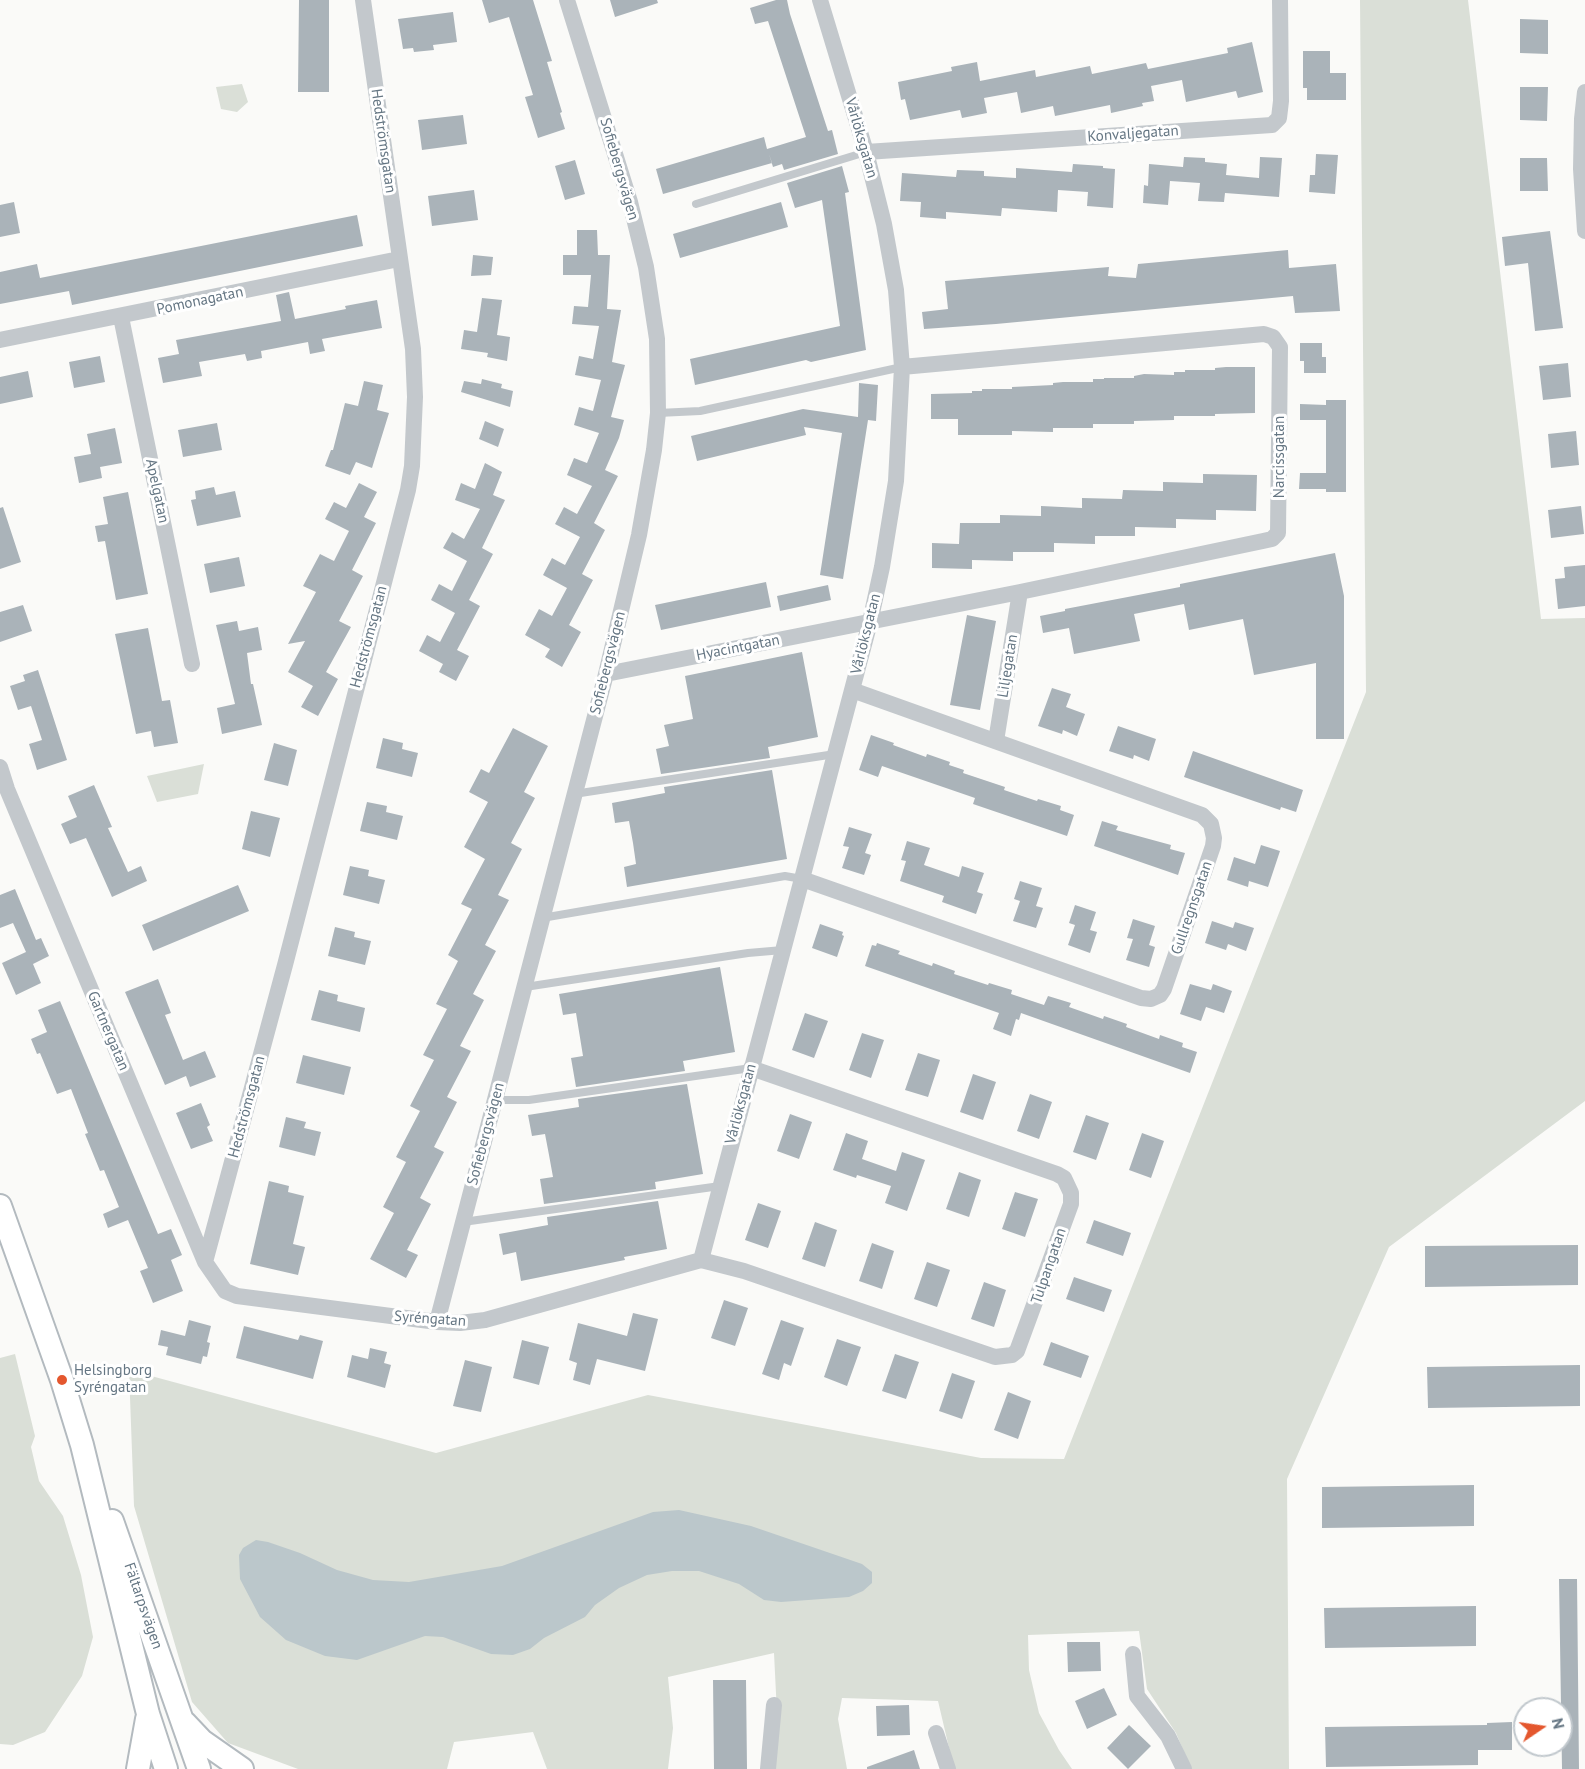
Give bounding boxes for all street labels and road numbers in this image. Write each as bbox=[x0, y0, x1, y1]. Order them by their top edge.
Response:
street label: Hedströmsgatan bbox=[367, 88, 399, 194]
street label: Vårlöksgatan bbox=[841, 96, 881, 180]
street label: Sofiebergsvägen bbox=[596, 116, 642, 222]
street label: Konvaljegatan bbox=[1087, 122, 1179, 146]
street label: Pomonagatan bbox=[155, 283, 245, 319]
street label: Narcissgatan bbox=[1271, 416, 1289, 498]
street label: Apelgatan bbox=[141, 457, 173, 525]
street label: Hedströmsgatan bbox=[347, 584, 391, 690]
street label: Vårlöksgatan bbox=[847, 592, 885, 676]
street label: Sofiebergsvägen bbox=[587, 610, 629, 716]
street label: Hyacintgatan bbox=[695, 631, 781, 665]
street label: Liljegatan bbox=[994, 633, 1022, 699]
street label: Gullregnsgatan bbox=[1168, 859, 1216, 957]
street label: Gartnergatan bbox=[83, 989, 133, 1073]
street label: Hedströmsgatan bbox=[225, 1054, 269, 1160]
street label: Vårlöksgatan bbox=[722, 1062, 760, 1146]
street label: Sofiebergsvägen bbox=[464, 1081, 508, 1187]
street label: Tulpangatan bbox=[1028, 1226, 1070, 1306]
street label: Syréngatan bbox=[393, 1308, 467, 1330]
street label: Fältarpsvägen bbox=[120, 1560, 166, 1652]

